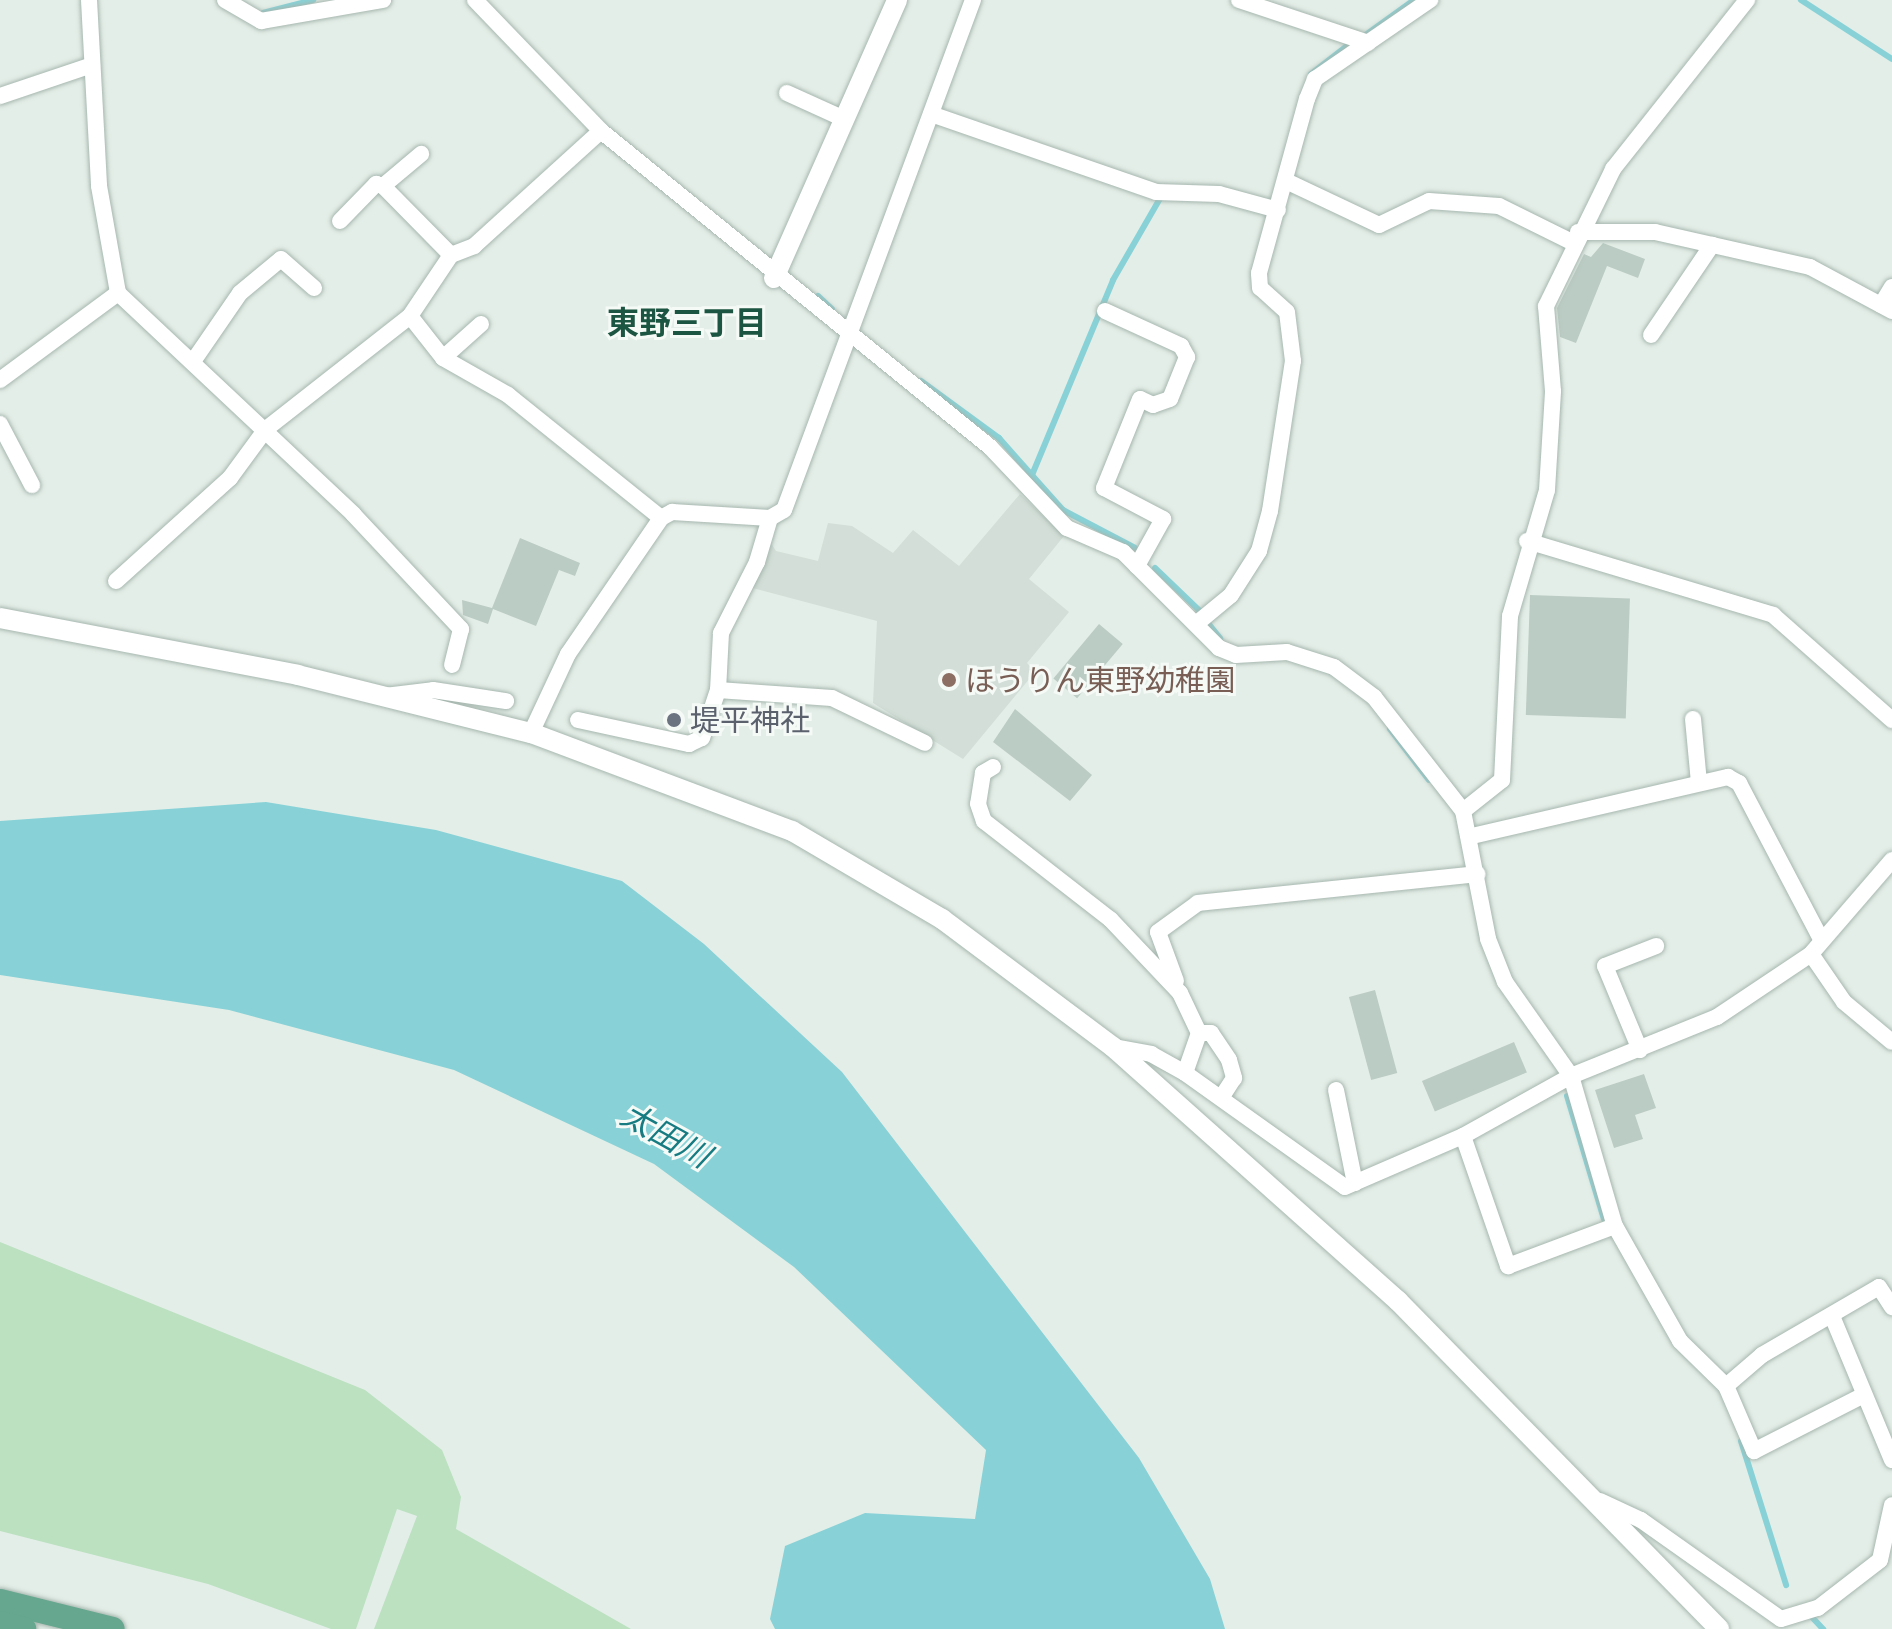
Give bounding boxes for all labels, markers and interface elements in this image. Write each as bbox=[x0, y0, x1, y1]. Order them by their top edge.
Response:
district label: 東野三丁目 bbox=[607, 303, 767, 341]
place label: ほうりん東野幼稚園 bbox=[965, 662, 1235, 698]
marker: ほうりん東野幼稚園 bbox=[940, 671, 958, 689]
place label: 堤平神社 bbox=[690, 702, 810, 738]
marker: 堤平神社 bbox=[665, 711, 683, 729]
water label: 太田川 bbox=[615, 1095, 717, 1175]

